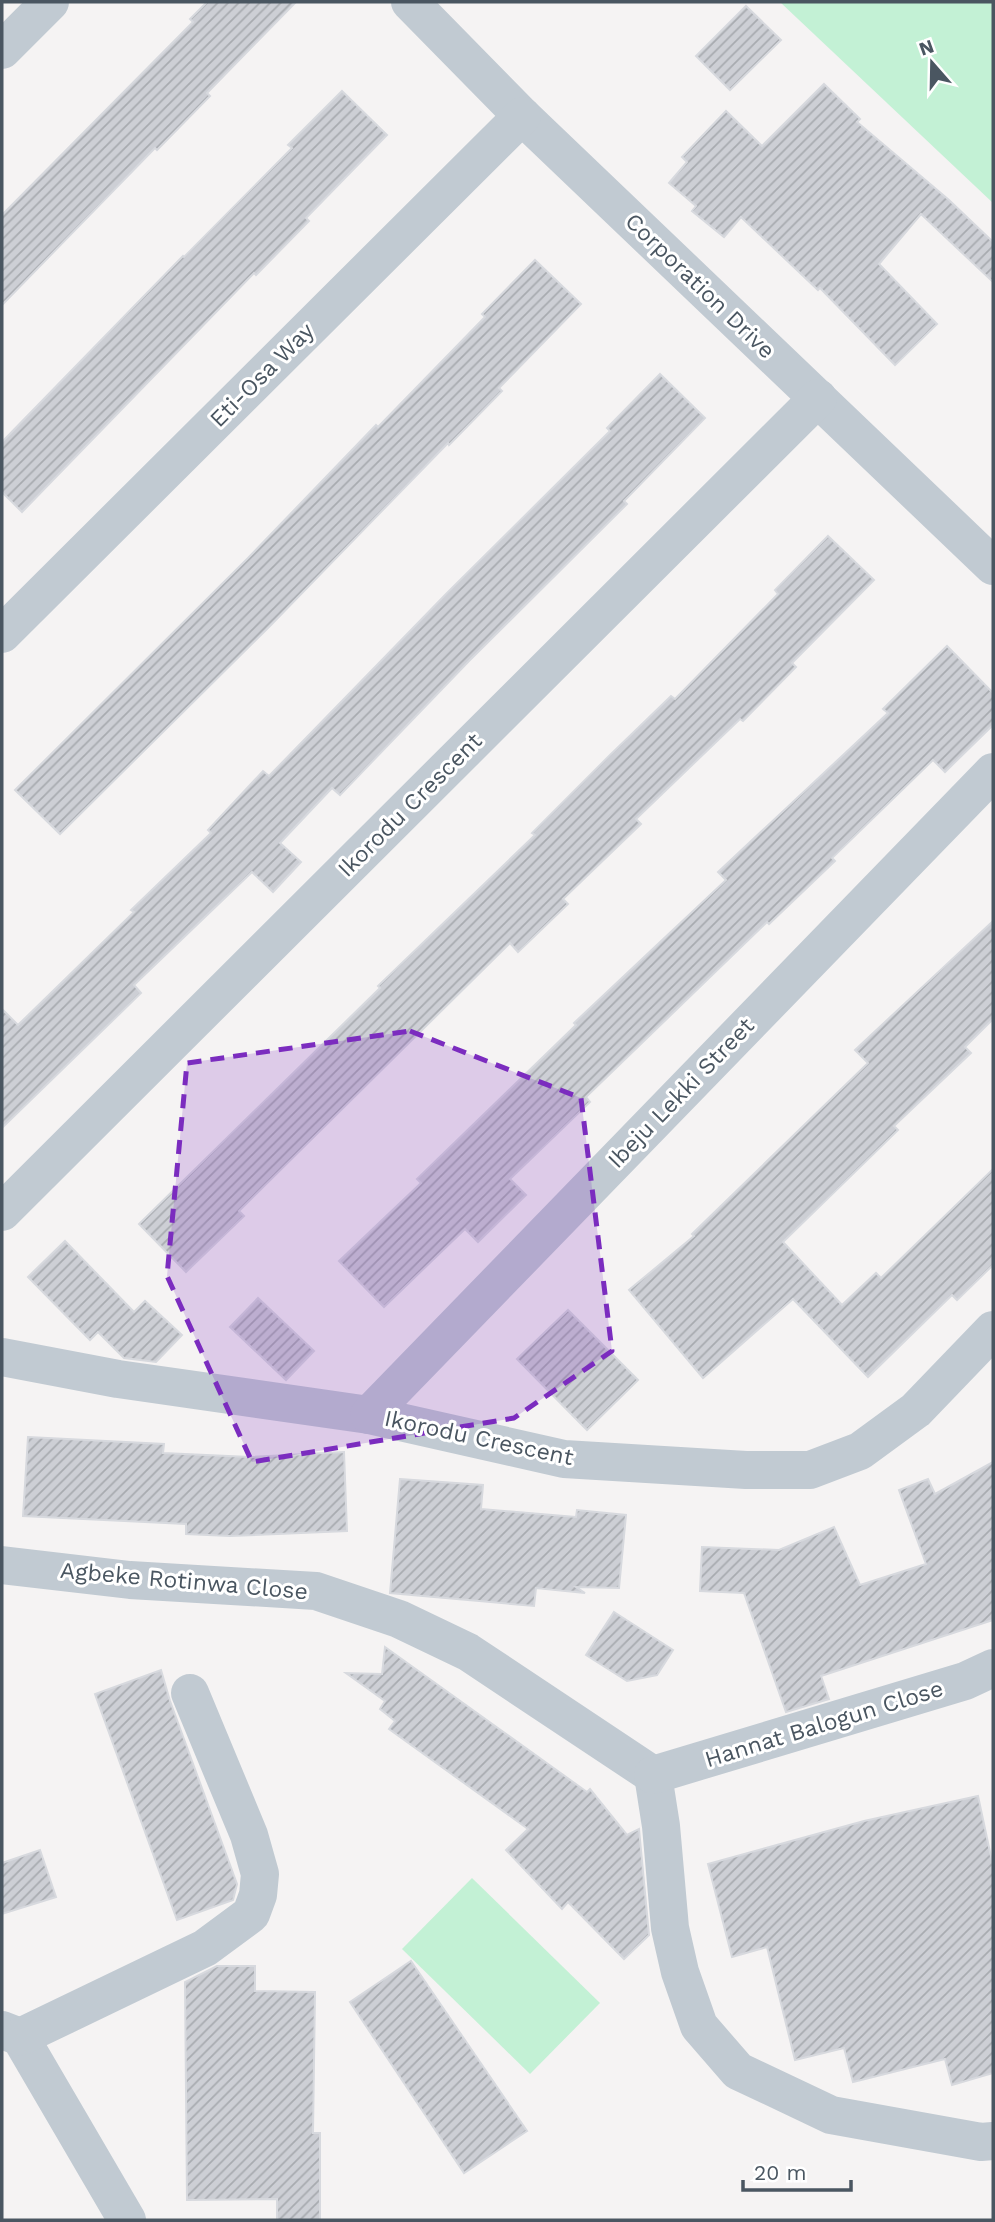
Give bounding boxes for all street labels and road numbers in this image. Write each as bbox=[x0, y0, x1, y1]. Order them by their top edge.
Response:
street label: Corporation Drive bbox=[620, 208, 780, 364]
street label: Eti-Osa Way bbox=[204, 317, 320, 433]
street label: Ikorodu Crescent bbox=[332, 727, 488, 883]
street label: Ibeju Lekki Street bbox=[602, 1012, 760, 1174]
street label: Ikorodu Crescent bbox=[382, 1405, 576, 1471]
street label: Agbeke Rotinwa Close bbox=[59, 1557, 309, 1605]
street label: Hannat Balogun Close bbox=[702, 1675, 946, 1773]

